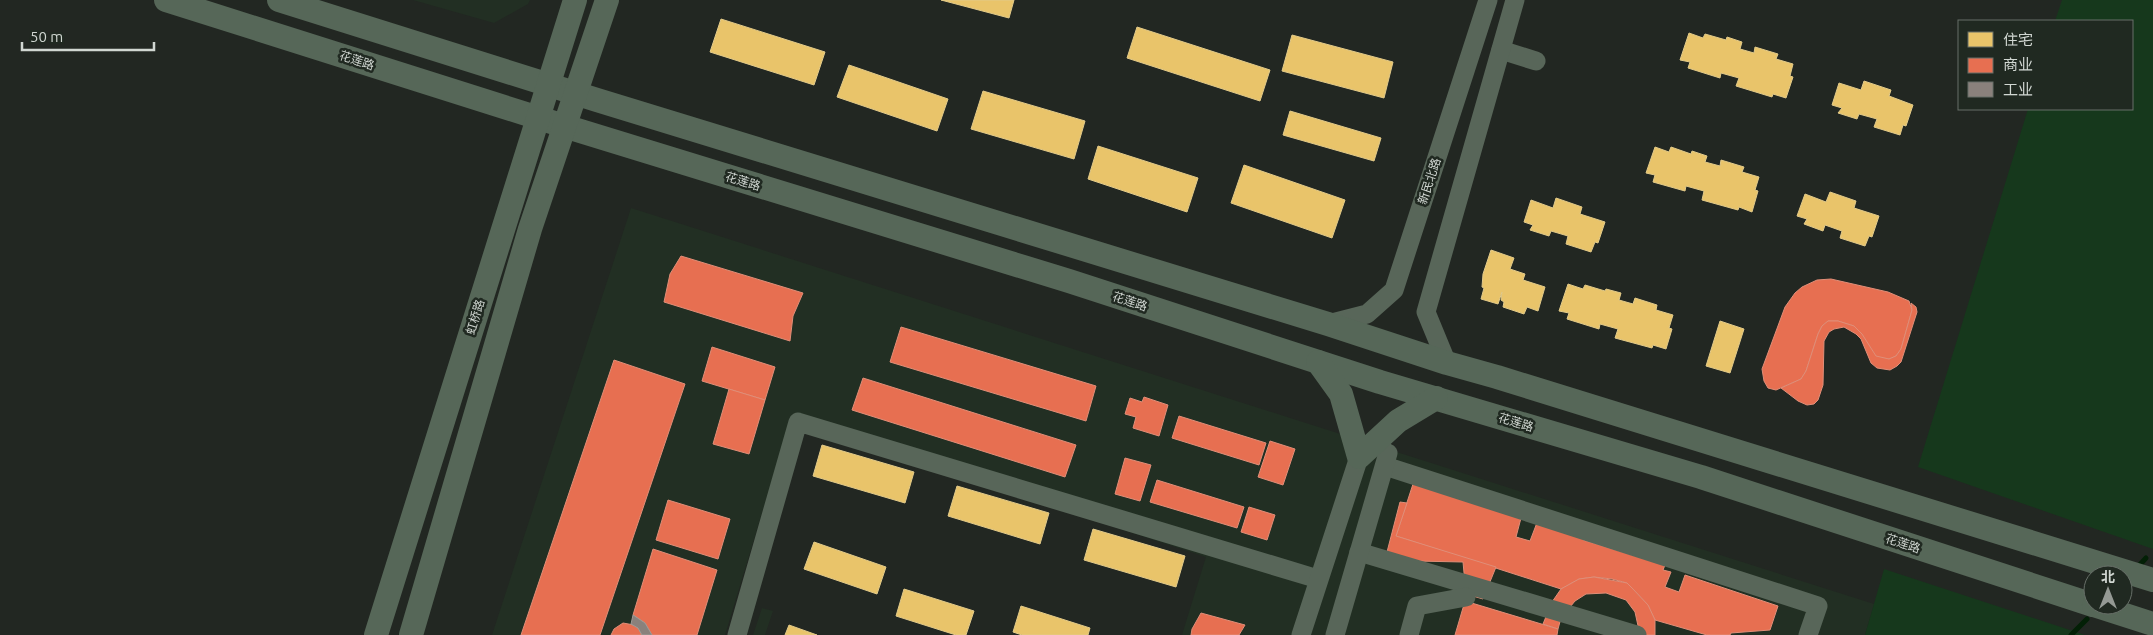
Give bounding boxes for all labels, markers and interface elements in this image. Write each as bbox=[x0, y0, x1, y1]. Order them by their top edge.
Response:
scale bar bbox=[22, 20, 155, 52]
legend bbox=[1958, 20, 2133, 110]
text: 50 m bbox=[30, 28, 63, 45]
text: 住宅 bbox=[2003, 31, 2033, 48]
street label: 花莲路 bbox=[338, 48, 376, 72]
text: 商业 bbox=[2003, 56, 2033, 73]
text: 工业 bbox=[2003, 81, 2033, 98]
street label: 新民北路 bbox=[1415, 156, 1443, 206]
street label: 花莲路 bbox=[724, 170, 762, 192]
street label: 花莲路 bbox=[1111, 289, 1149, 313]
street label: 虹桥路 bbox=[464, 298, 486, 336]
street label: 花莲路 bbox=[1497, 411, 1535, 433]
street label: 花莲路 bbox=[1884, 531, 1922, 555]
north arrow bbox=[2083, 565, 2133, 615]
text: 北 bbox=[2101, 569, 2115, 585]

